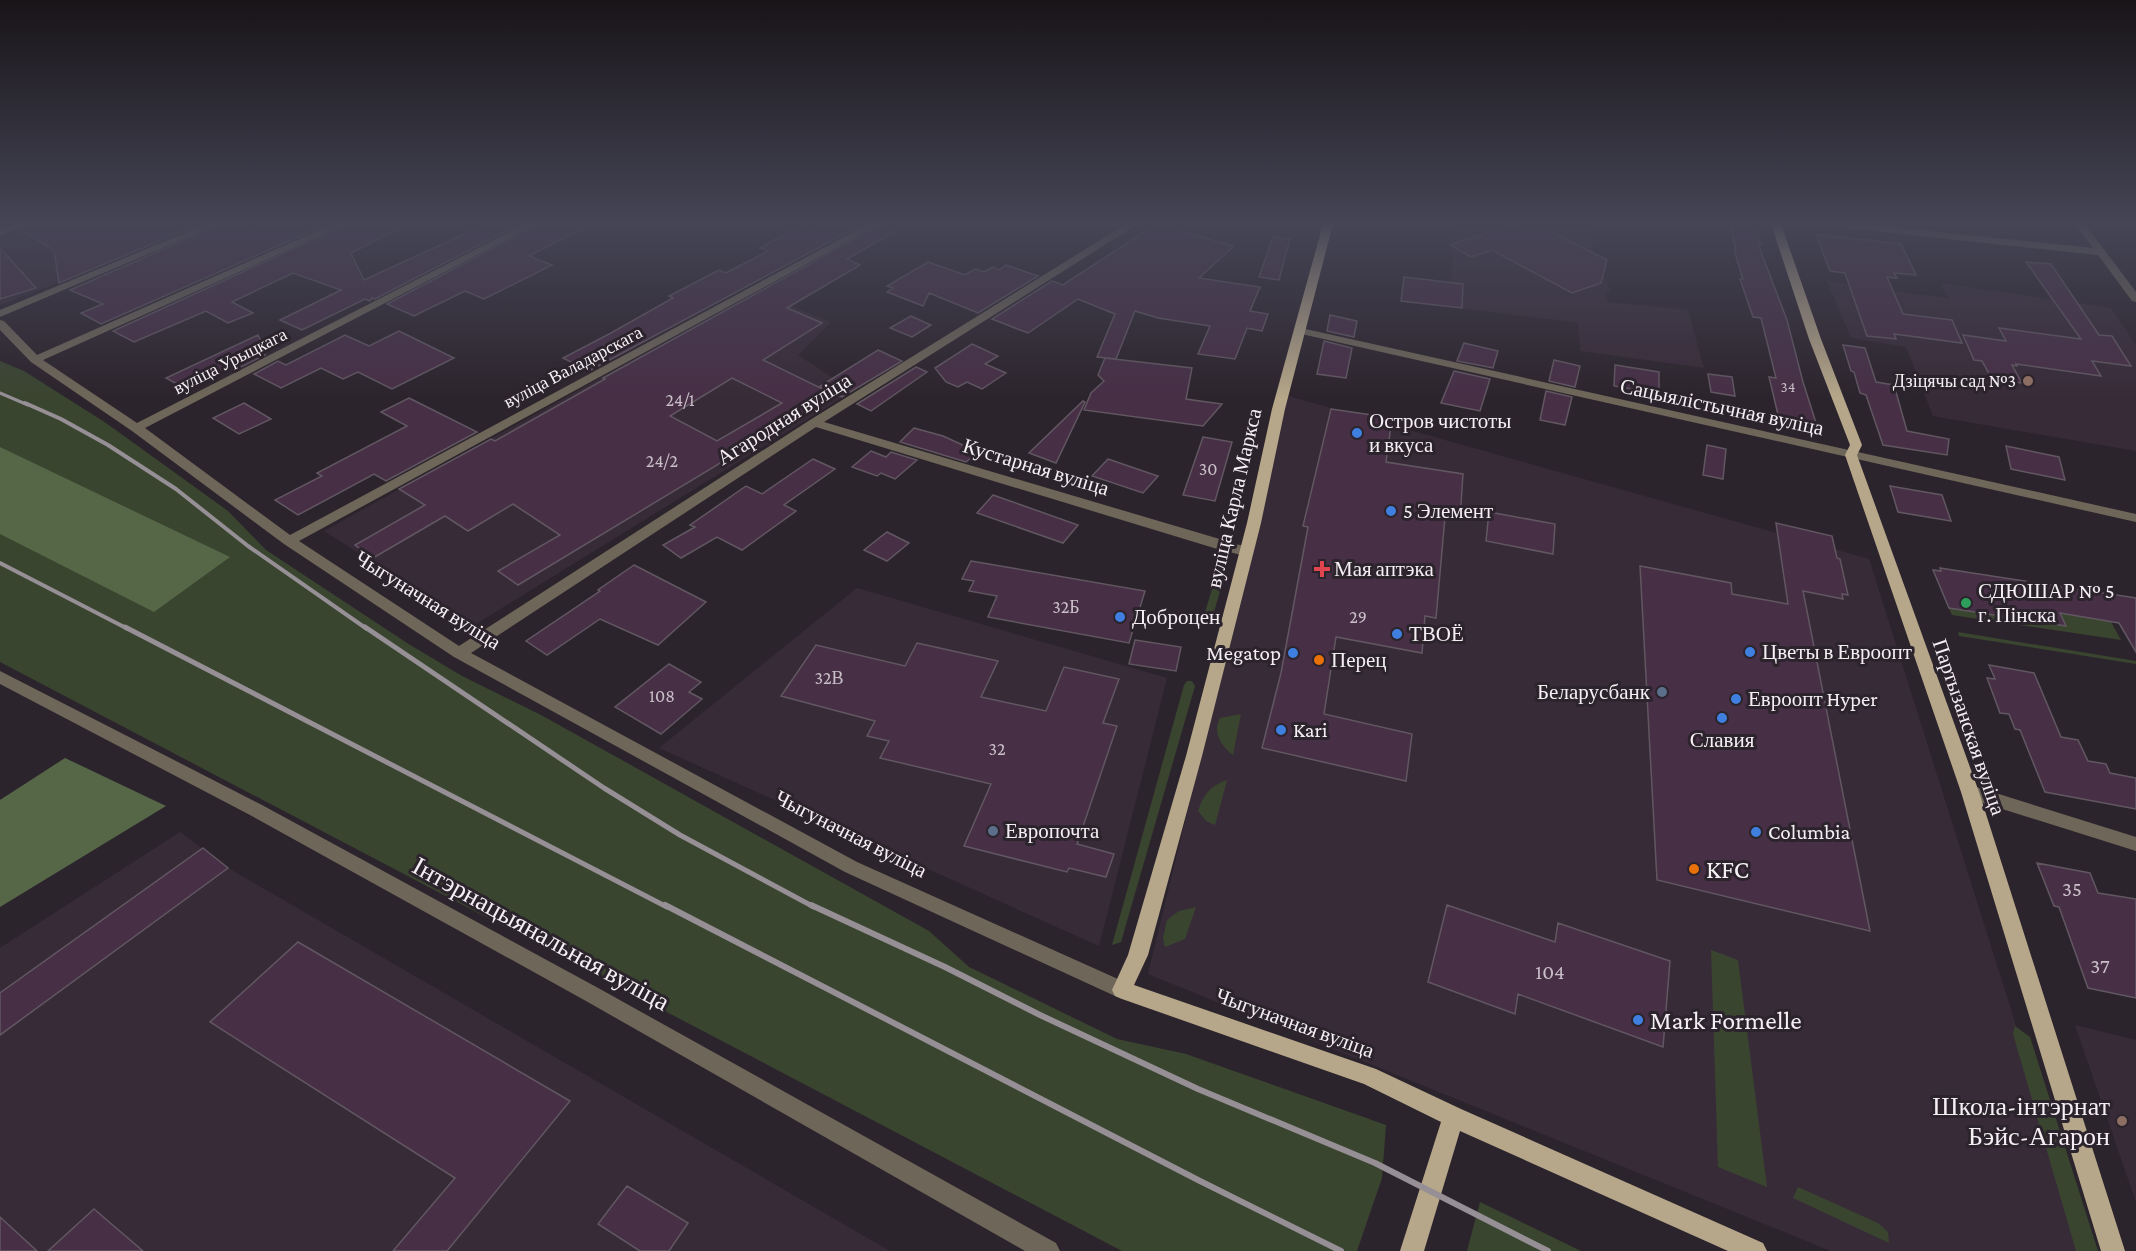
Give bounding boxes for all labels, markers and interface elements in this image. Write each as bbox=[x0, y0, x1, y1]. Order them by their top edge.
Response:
street label: вуліца Валадарскага bbox=[500, 322, 646, 412]
street label: вуліца Урыцкага bbox=[170, 324, 290, 398]
street label: Агародная вуліца bbox=[712, 368, 856, 470]
place label: Дзіцячы сад №3 bbox=[1893, 371, 2016, 391]
street label: Сацыялістычная вуліца bbox=[1618, 374, 1827, 440]
marker: Дзіцячы сад №3 bbox=[2021, 374, 2035, 388]
house number: 34 bbox=[1781, 379, 1795, 395]
house number: 24/1 bbox=[665, 390, 695, 410]
street label: вуліца Карла Маркса bbox=[1202, 405, 1267, 590]
place label: Остров чистоты и вкуса bbox=[1369, 409, 1511, 457]
marker: Остров чистоты и вкуса bbox=[1350, 426, 1364, 440]
street label: Кустарная вуліца bbox=[960, 433, 1113, 501]
house number: 24/2 bbox=[646, 451, 678, 471]
house number: 30 bbox=[1199, 459, 1217, 479]
place label: 5 Элемент bbox=[1403, 499, 1493, 523]
marker: 5 Элемент bbox=[1384, 504, 1398, 518]
street label: Чыгуначная вуліца bbox=[351, 546, 506, 655]
place label: Мая аптэка bbox=[1334, 557, 1434, 581]
marker: Мая аптэка bbox=[1315, 562, 1329, 576]
place label: СДЮШАР № 5 г. Пінска bbox=[1978, 579, 2115, 627]
marker: СДЮШАР № 5 г. Пінска bbox=[1959, 596, 1973, 610]
house number: 32Б bbox=[1052, 597, 1080, 617]
place label: Доброцен bbox=[1132, 605, 1220, 629]
house number: 29 bbox=[1349, 607, 1367, 627]
marker: Доброцен bbox=[1113, 610, 1127, 624]
place label: ТВОЁ bbox=[1409, 622, 1464, 646]
marker: ТВОЁ bbox=[1390, 627, 1404, 641]
street label: Партызанская вуліца bbox=[1928, 636, 2011, 819]
place label: Цветы в Евроопт bbox=[1762, 640, 1912, 664]
place label: Megatop bbox=[1206, 641, 1281, 665]
marker: Цветы в Евроопт bbox=[1743, 645, 1757, 659]
marker: Megatop bbox=[1286, 646, 1300, 660]
place label: Перец bbox=[1331, 648, 1387, 672]
marker: Перец bbox=[1312, 653, 1326, 667]
house number: 32В bbox=[814, 668, 844, 688]
place label: Беларусбанк bbox=[1537, 680, 1651, 704]
marker: Беларусбанк bbox=[1655, 685, 1669, 699]
house number: 108 bbox=[649, 686, 675, 706]
place label: Евроопт Hyper bbox=[1748, 687, 1878, 711]
marker: Евроопт Hyper bbox=[1729, 692, 1743, 706]
marker: Славия bbox=[1715, 711, 1729, 725]
place label: Kari bbox=[1293, 718, 1328, 742]
marker: Kari bbox=[1274, 723, 1288, 737]
place label: Славия bbox=[1690, 728, 1755, 752]
house number: 32 bbox=[988, 739, 1006, 759]
street label: Чыгуначная вуліца bbox=[771, 785, 931, 883]
place label: Европочта bbox=[1005, 819, 1100, 843]
place label: Columbia bbox=[1768, 820, 1851, 844]
marker: Европочта bbox=[986, 824, 1000, 838]
marker: Columbia bbox=[1749, 825, 1763, 839]
street label: Інтэрнацыянальная вуліца bbox=[407, 851, 675, 1017]
place label: KFC bbox=[1706, 855, 1749, 884]
marker: KFC bbox=[1687, 862, 1701, 876]
house number: 35 bbox=[2062, 877, 2082, 901]
house number: 37 bbox=[2090, 954, 2110, 978]
house number: 104 bbox=[1535, 960, 1565, 984]
street label: Чыгуначная вуліца bbox=[1212, 983, 1378, 1063]
place label: Mark Formelle bbox=[1650, 1006, 1802, 1035]
marker: Mark Formelle bbox=[1631, 1013, 1645, 1027]
place label: Школа-інтэрнат Бэйс-Агарон bbox=[1932, 1092, 2110, 1151]
marker: Школа-інтэрнат Бэйс-Агарон bbox=[2115, 1114, 2129, 1128]

